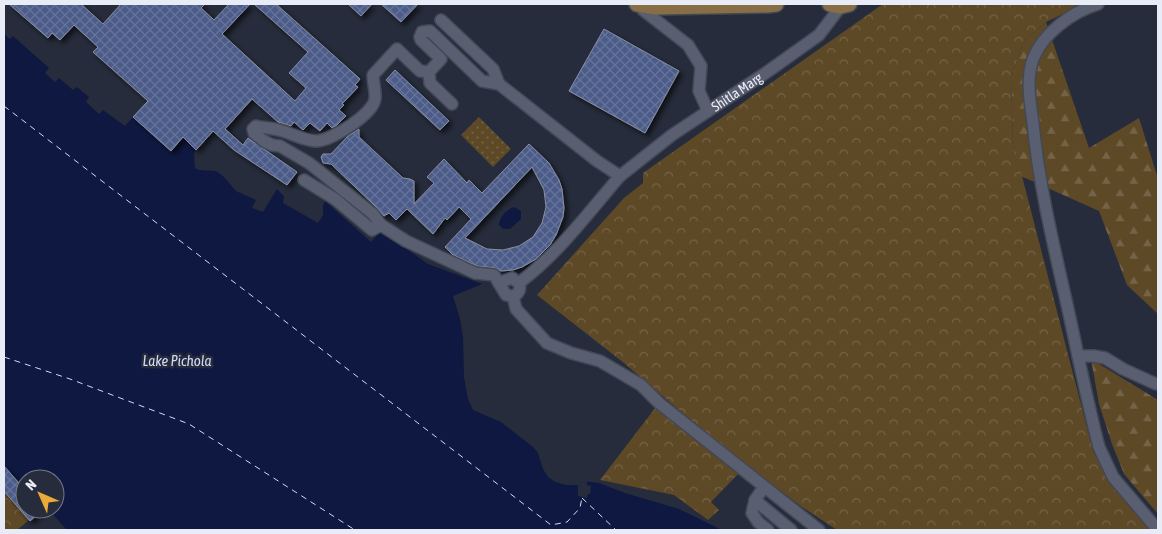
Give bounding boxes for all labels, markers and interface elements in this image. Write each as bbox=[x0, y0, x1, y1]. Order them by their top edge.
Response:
street label: Shitla Marg bbox=[708, 69, 765, 115]
water label: Lake Pichola bbox=[142, 352, 212, 369]
north arrow bbox=[15, 469, 65, 519]
text: N bbox=[22, 476, 39, 493]

